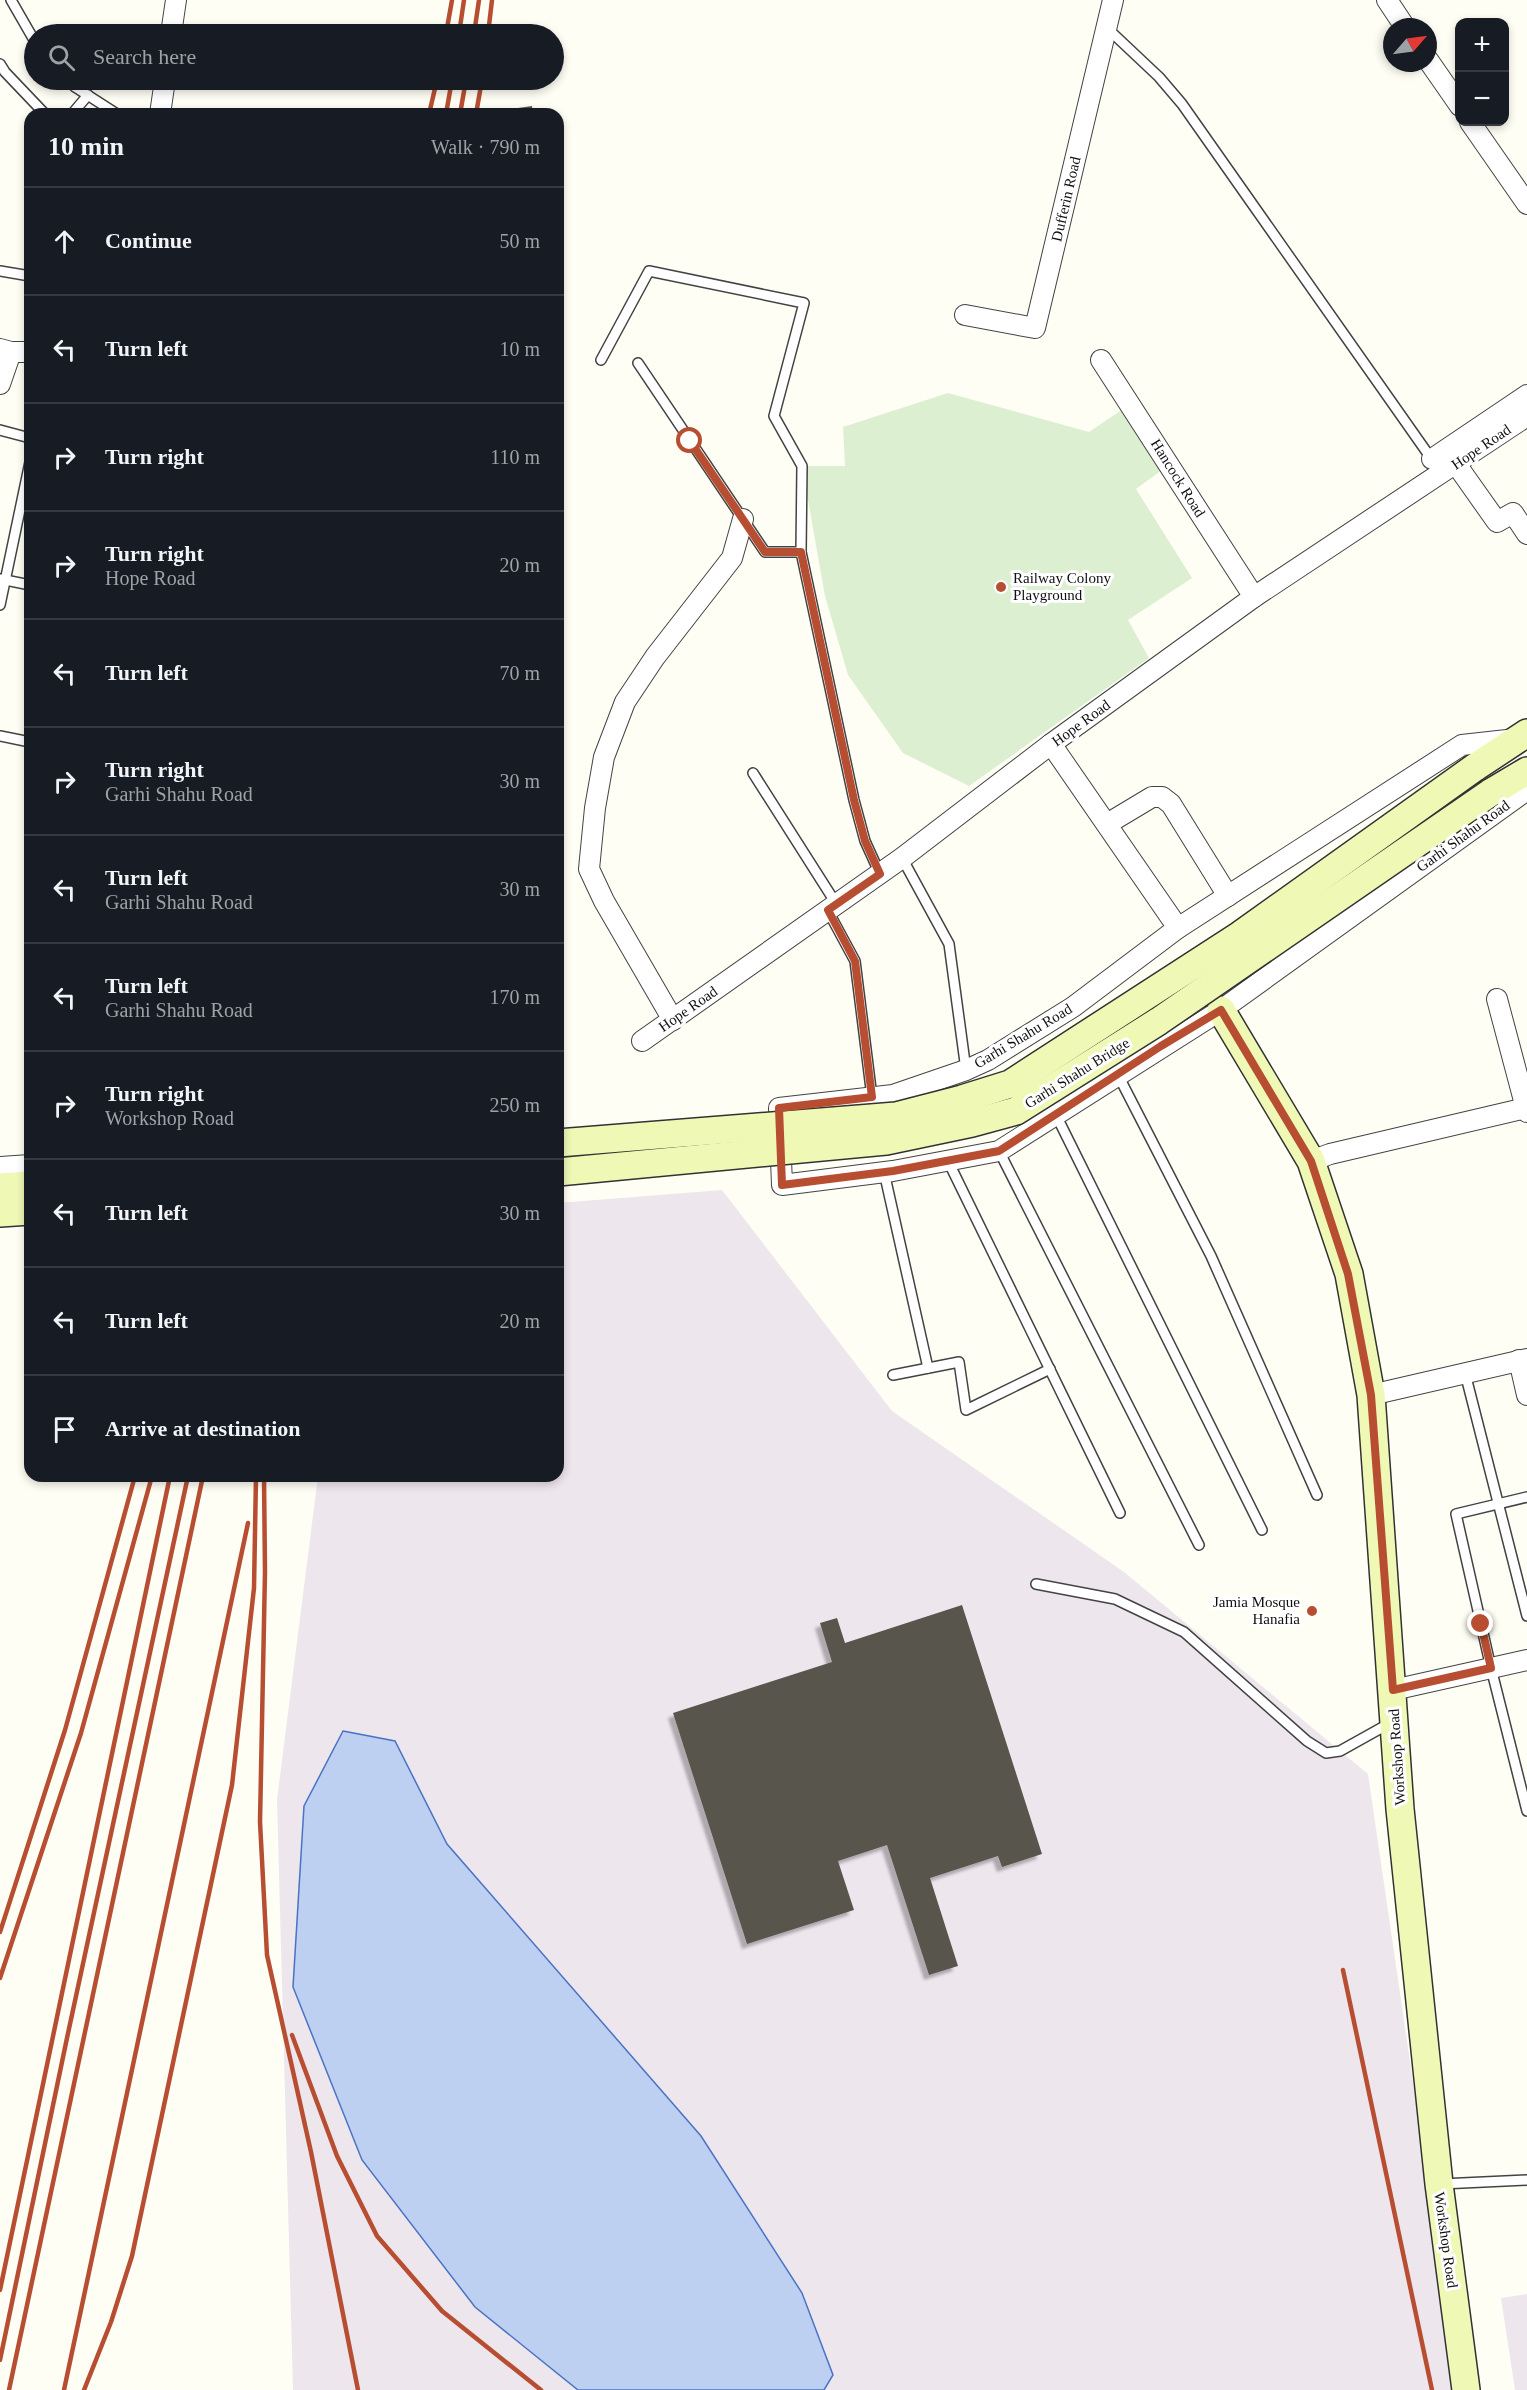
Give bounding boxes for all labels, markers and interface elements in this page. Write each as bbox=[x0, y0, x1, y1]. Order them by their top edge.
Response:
north arrow bbox=[1383, 18, 1437, 72]
map controls bbox=[1455, 18, 1509, 126]
button: + bbox=[1455, 18, 1509, 72]
search box bbox=[24, 24, 564, 90]
icon: search bbox=[45, 41, 78, 74]
text: Search here bbox=[93, 44, 196, 69]
button: − bbox=[1455, 72, 1509, 126]
text: 10 min bbox=[48, 132, 124, 161]
text: Walk · 790 m bbox=[431, 136, 540, 158]
street label: Dufferin Road bbox=[1048, 154, 1084, 243]
icon: ahead bbox=[48, 225, 81, 258]
text: Continue bbox=[105, 228, 192, 253]
text: 50 m bbox=[499, 230, 540, 252]
icon: left bbox=[48, 333, 81, 366]
text: Turn left bbox=[105, 336, 188, 361]
text: 10 m bbox=[499, 338, 540, 360]
street label: Hope Road bbox=[1448, 421, 1514, 473]
route start bbox=[676, 427, 702, 453]
street label: Hancock Road bbox=[1148, 436, 1209, 520]
icon: right bbox=[48, 441, 81, 474]
text: Turn right bbox=[105, 444, 204, 469]
text: 110 m bbox=[490, 446, 540, 468]
text: Turn right bbox=[105, 541, 204, 566]
icon: right bbox=[48, 549, 81, 582]
text: 20 m bbox=[499, 554, 540, 576]
text: Hope Road bbox=[105, 567, 196, 589]
place label: Railway Colony Playground bbox=[1013, 570, 1111, 603]
marker: Railway Colony Playground bbox=[994, 580, 1008, 594]
icon: left bbox=[48, 657, 81, 690]
text: Turn left bbox=[105, 660, 188, 685]
text: 70 m bbox=[499, 662, 540, 684]
street label: Hope Road bbox=[1049, 696, 1114, 749]
text: Turn right bbox=[105, 757, 204, 782]
icon: right bbox=[48, 765, 81, 798]
text: 30 m bbox=[499, 770, 540, 792]
text: Garhi Shahu Road bbox=[105, 783, 253, 805]
street label: Garhi Shahu Road bbox=[1413, 797, 1513, 875]
text: Turn left bbox=[105, 865, 188, 890]
icon: left bbox=[48, 873, 81, 906]
text: 30 m bbox=[499, 878, 540, 900]
text: Garhi Shahu Road bbox=[105, 891, 253, 913]
text: Turn left bbox=[105, 973, 188, 998]
icon: left bbox=[48, 981, 81, 1014]
street label: Hope Road bbox=[656, 983, 721, 1035]
text: 170 m bbox=[489, 986, 540, 1008]
text: Garhi Shahu Road bbox=[105, 999, 253, 1021]
street label: Garhi Shahu Road bbox=[971, 1000, 1075, 1071]
street label: Garhi Shahu Bridge bbox=[1022, 1034, 1132, 1112]
text: Turn right bbox=[105, 1081, 204, 1106]
icon: right bbox=[48, 1089, 81, 1122]
text: 250 m bbox=[489, 1094, 540, 1116]
text: Workshop Road bbox=[105, 1107, 234, 1129]
icon: left bbox=[48, 1197, 81, 1230]
text: Turn left bbox=[105, 1200, 188, 1225]
text: 30 m bbox=[499, 1202, 540, 1224]
icon: left bbox=[48, 1305, 81, 1338]
text: Turn left bbox=[105, 1308, 188, 1333]
text: 20 m bbox=[499, 1310, 540, 1332]
icon: arrive bbox=[48, 1413, 81, 1446]
text: Arrive at destination bbox=[105, 1416, 301, 1441]
place label: Jamia Mosque Hanafia bbox=[1213, 1594, 1300, 1627]
marker: Jamia Mosque Hanafia bbox=[1305, 1604, 1319, 1618]
route end bbox=[1467, 1610, 1493, 1636]
street label: Workshop Road bbox=[1386, 1708, 1408, 1806]
street label: Workshop Road bbox=[1431, 2191, 1461, 2289]

